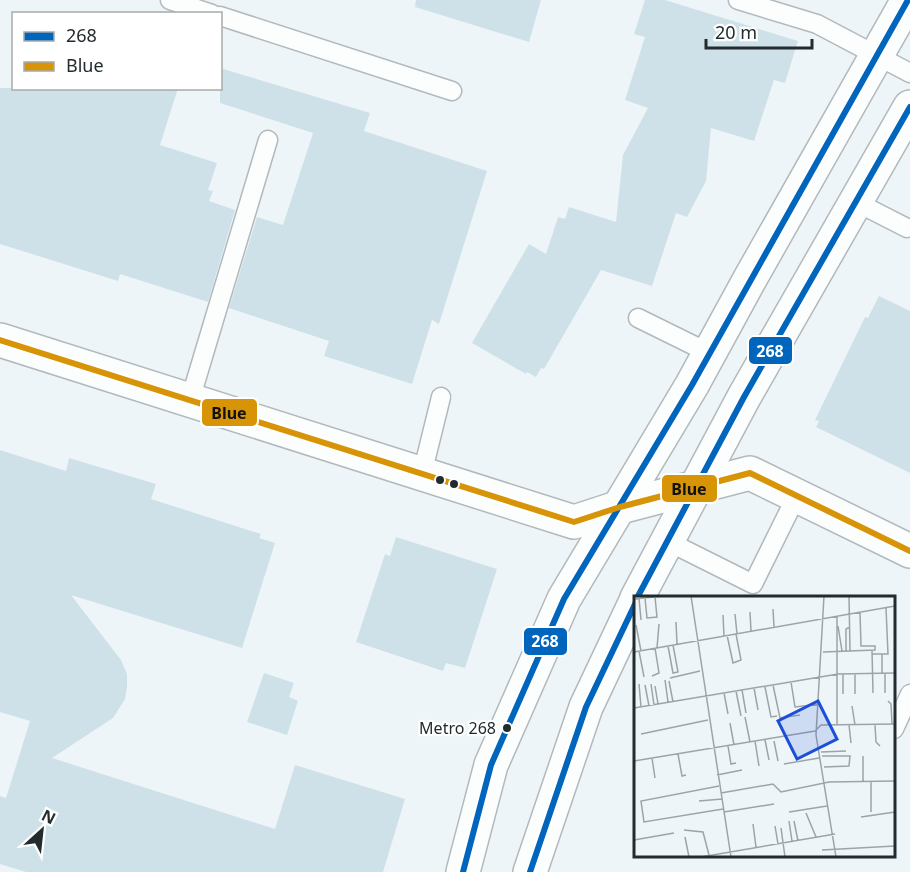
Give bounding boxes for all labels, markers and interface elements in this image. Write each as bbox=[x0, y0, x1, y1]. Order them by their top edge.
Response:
legend bbox=[12, 12, 222, 90]
scale bar bbox=[706, 12, 812, 50]
text: 20 m bbox=[715, 20, 757, 44]
text: 268 bbox=[66, 23, 97, 47]
text: Blue bbox=[66, 53, 104, 77]
line badge: 268 bbox=[748, 336, 793, 365]
text: 268 bbox=[756, 340, 784, 362]
line badge: Blue bbox=[201, 398, 258, 427]
text: Blue bbox=[211, 402, 247, 424]
unlabelled marker bbox=[434, 474, 446, 486]
line badge: Blue bbox=[661, 474, 718, 503]
unlabelled marker bbox=[448, 478, 460, 490]
text: Blue bbox=[671, 478, 707, 500]
inset map bbox=[634, 596, 895, 857]
line badge: 268 bbox=[523, 627, 568, 656]
text: 268 bbox=[531, 630, 559, 652]
place label: Metro 268 bbox=[419, 717, 496, 739]
marker: Metro 268 bbox=[501, 722, 513, 734]
north arrow bbox=[12, 800, 72, 860]
text: N bbox=[38, 804, 60, 829]

